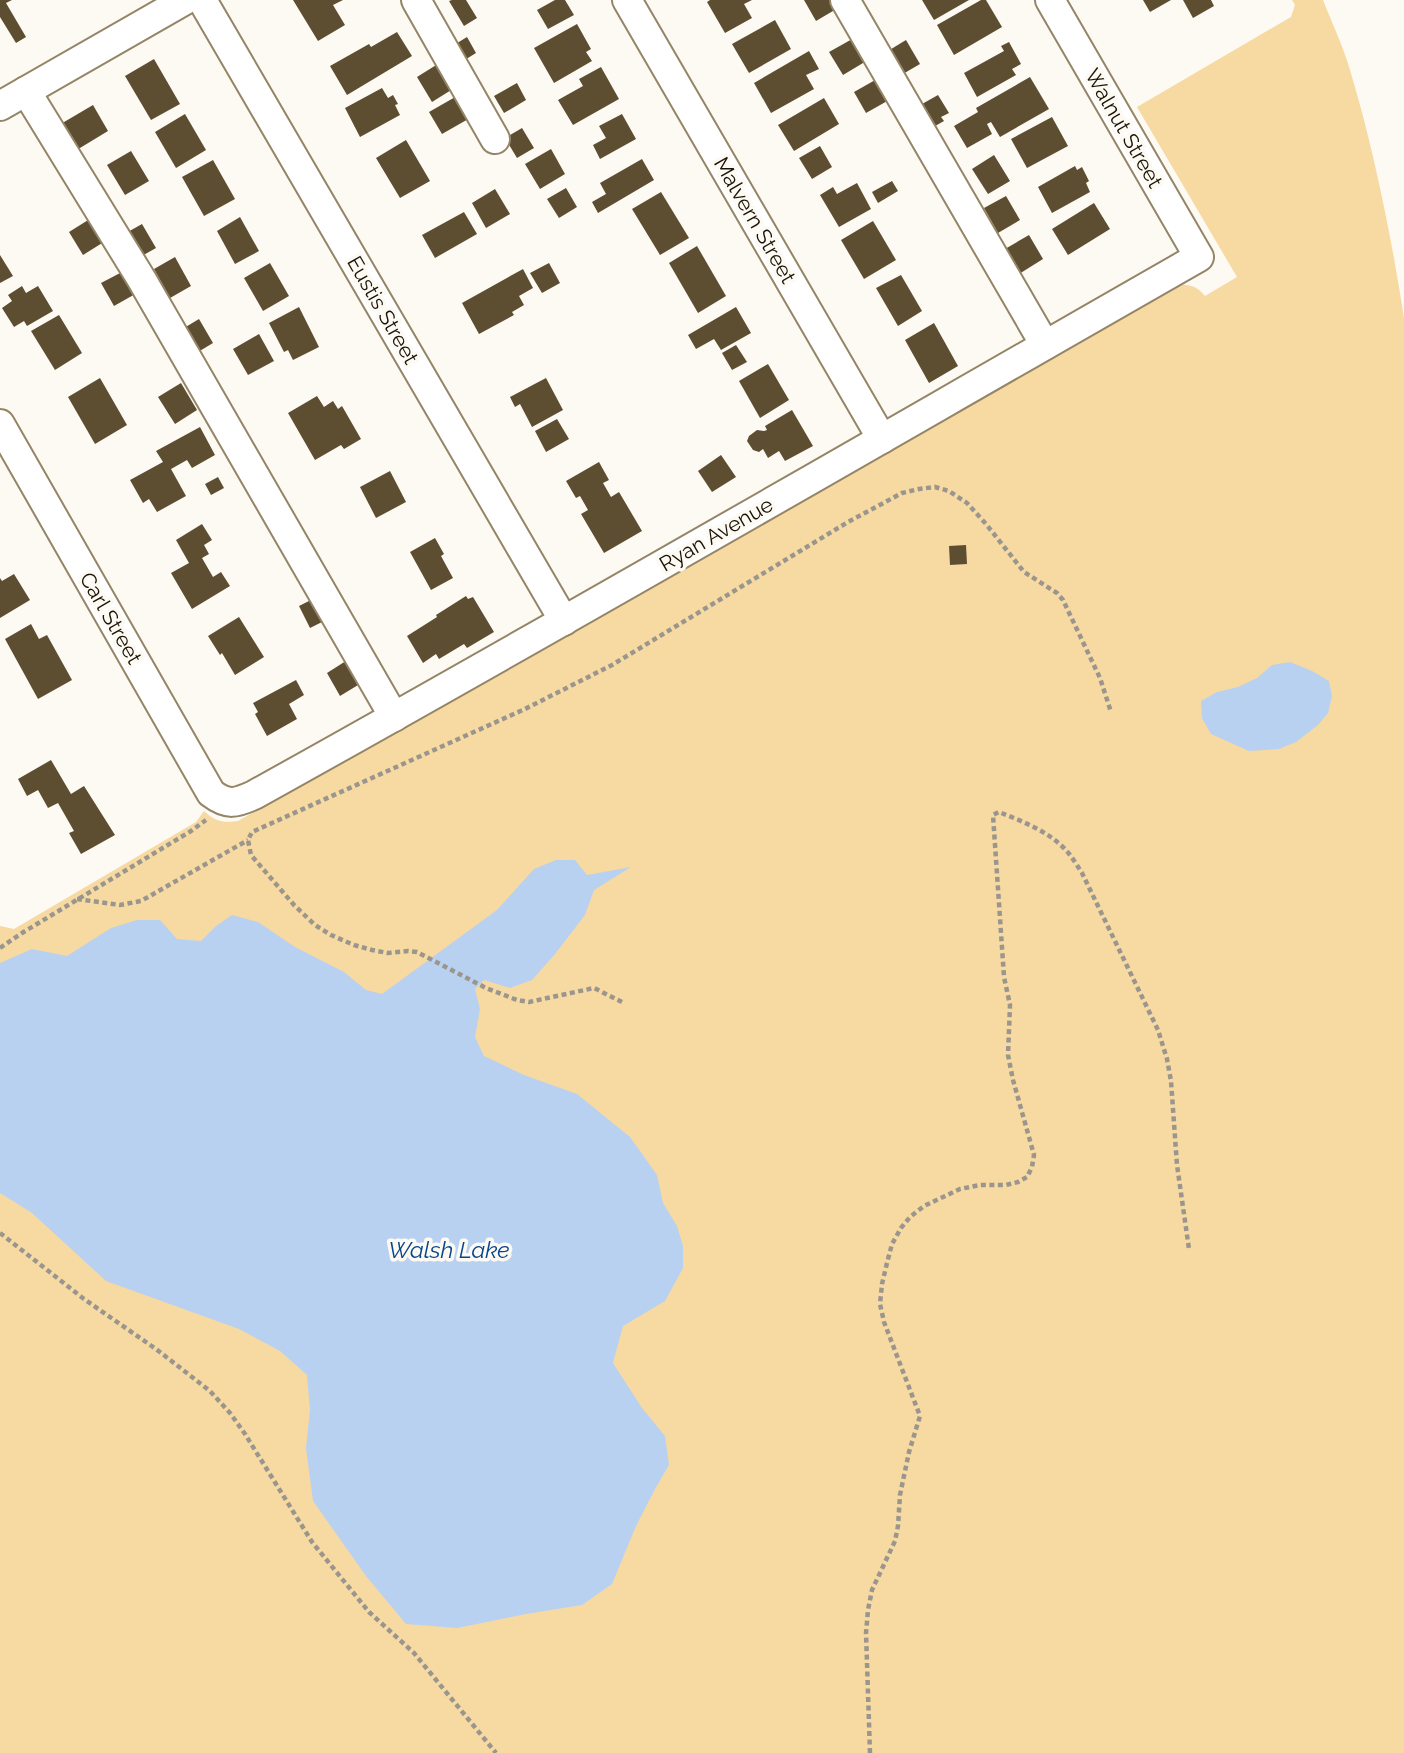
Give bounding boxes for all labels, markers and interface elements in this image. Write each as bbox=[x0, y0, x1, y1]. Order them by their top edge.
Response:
street label: Walnut Street bbox=[1080, 64, 1168, 192]
street label: Malvern Street bbox=[709, 153, 801, 287]
street label: Eustis Street bbox=[342, 252, 424, 368]
street label: Ryan Avenue bbox=[655, 491, 777, 577]
street label: Carl Street bbox=[75, 568, 147, 668]
water label: Walsh Lake bbox=[388, 1236, 510, 1263]

